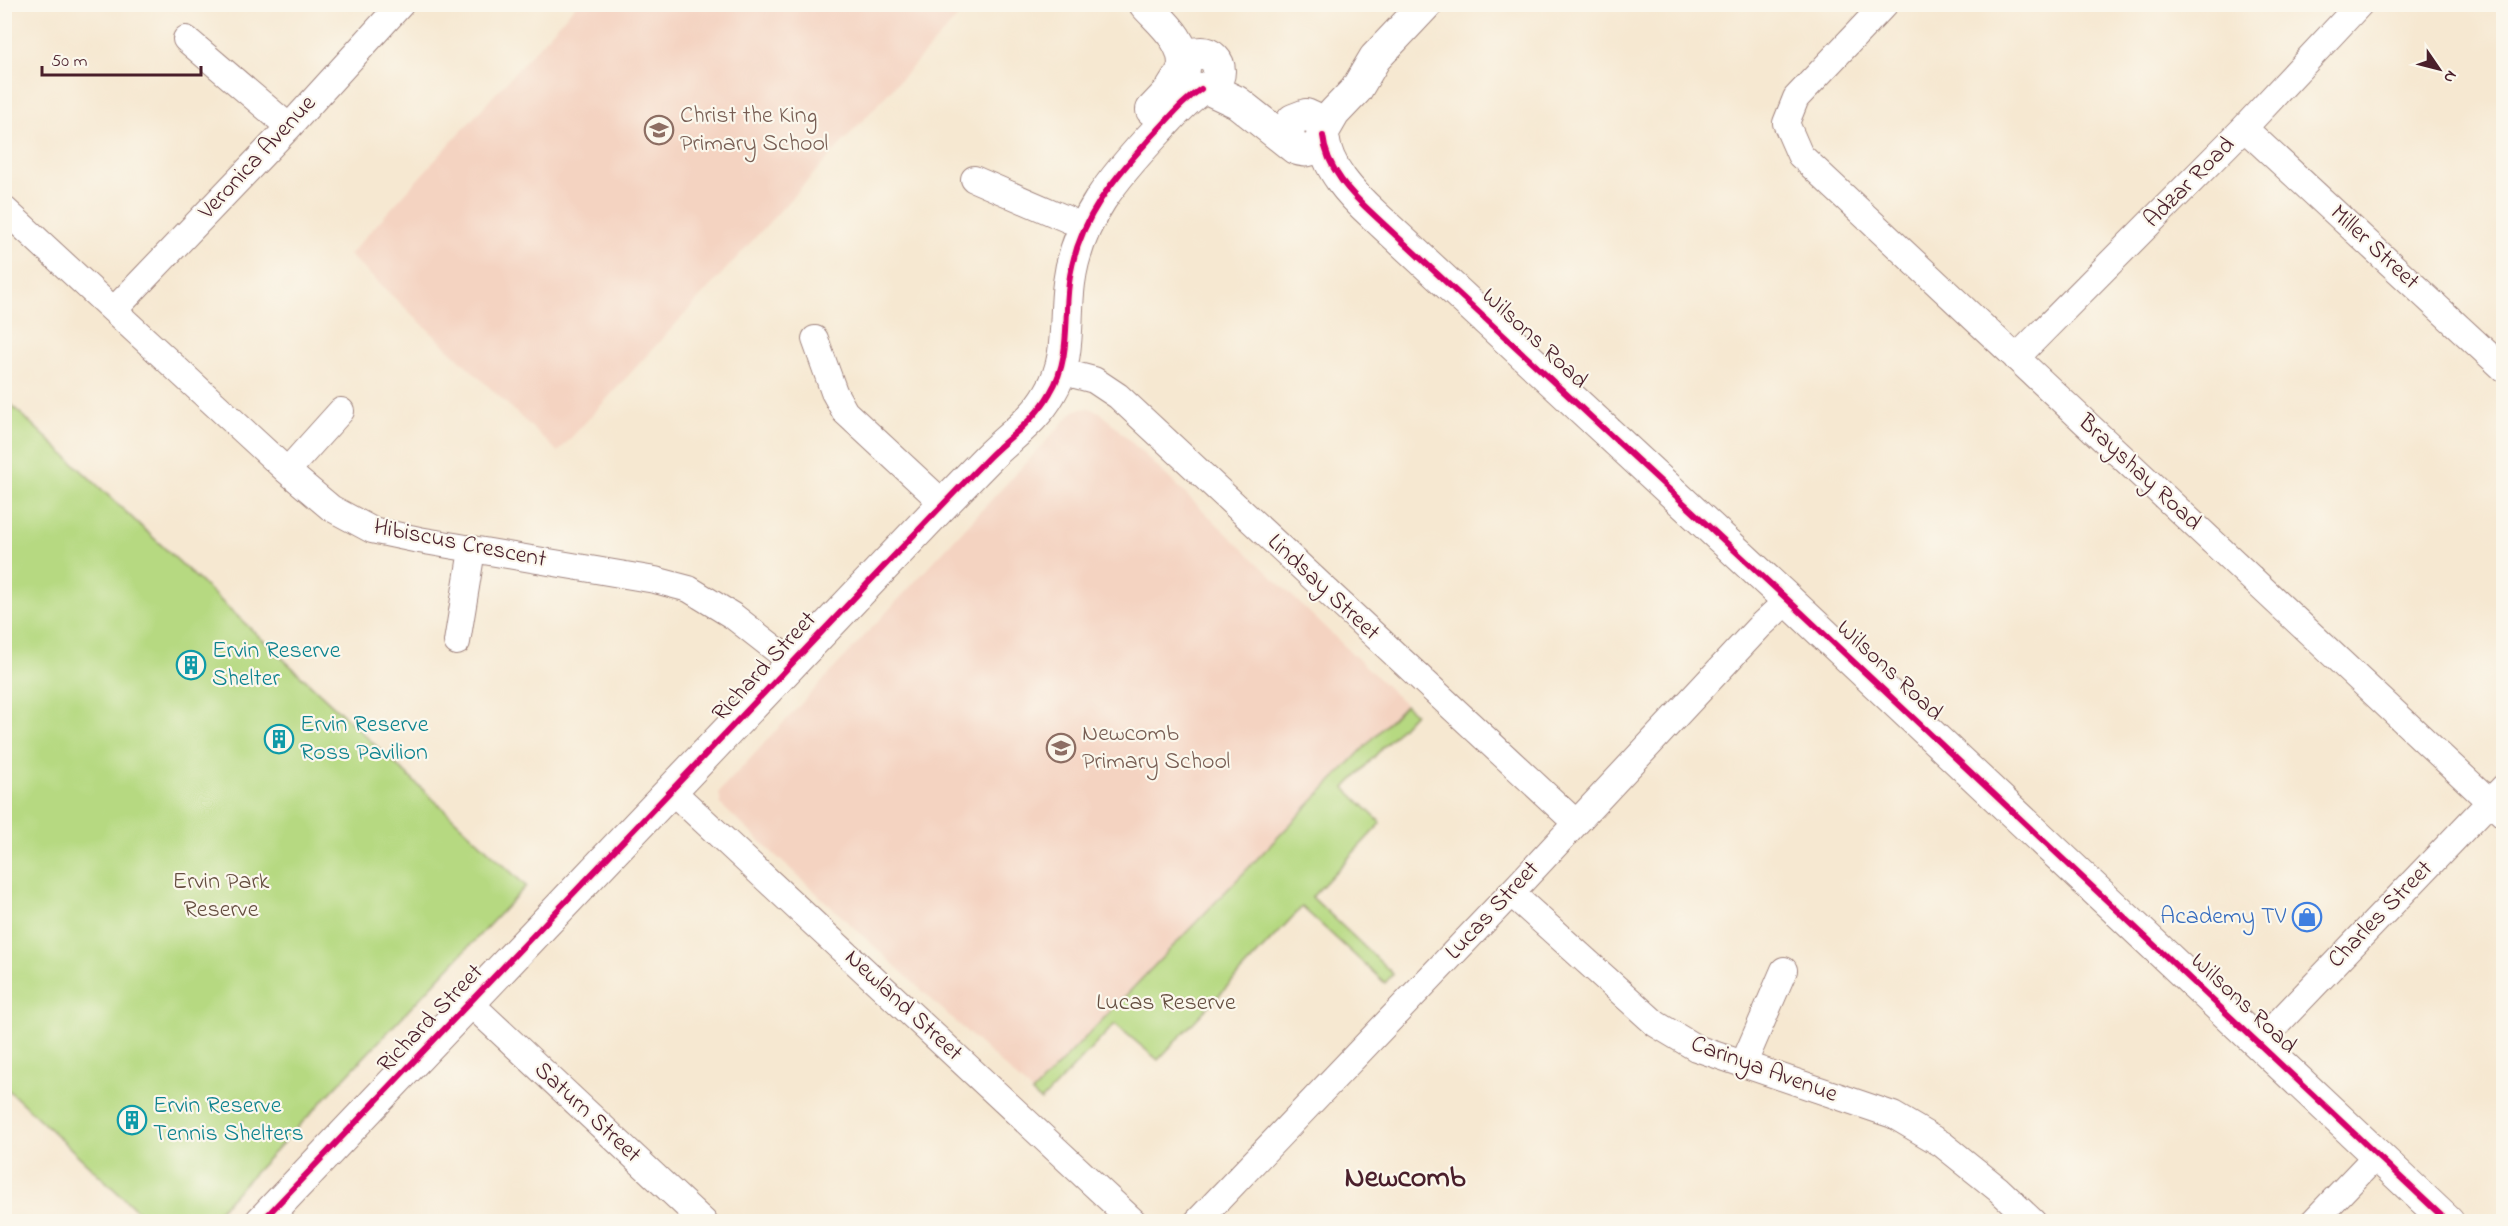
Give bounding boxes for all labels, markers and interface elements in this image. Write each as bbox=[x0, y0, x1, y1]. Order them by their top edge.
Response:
scale bar bbox=[42, 39, 201, 77]
north arrow bbox=[2409, 39, 2469, 99]
text: 50 m bbox=[51, 49, 88, 75]
text: N bbox=[2437, 65, 2463, 88]
street label: Veronica Avenue bbox=[190, 88, 325, 229]
place label: Christ the King Primary School bbox=[680, 99, 828, 163]
school or university icon: Christ the King Primary School bbox=[643, 114, 675, 146]
street label: Adzar Road bbox=[2136, 129, 2244, 237]
street label: Miller Street bbox=[2321, 197, 2427, 299]
street label: Wilsons Road bbox=[1473, 280, 1596, 398]
street label: Brayshay Road bbox=[2068, 406, 2209, 541]
street label: Hibiscus Crescent bbox=[371, 510, 549, 578]
street label: Lindsay Street bbox=[1258, 526, 1387, 650]
street label: Richard Street bbox=[704, 604, 826, 730]
street label: Wilsons Road bbox=[1828, 612, 1951, 730]
place label: Ervin Reserve Shelter bbox=[212, 634, 341, 697]
building icon: Ervin Reserve Shelter bbox=[175, 649, 207, 681]
place label: Ervin Reserve Ross Pavilion bbox=[300, 708, 429, 771]
place label: Newcomb Primary School bbox=[1082, 717, 1230, 781]
building icon: Ervin Reserve Ross Pavilion bbox=[263, 723, 295, 755]
school or university icon: Newcomb Primary School bbox=[1045, 732, 1077, 764]
street label: Lucas Street bbox=[1438, 853, 1548, 969]
street label: Charles Street bbox=[2320, 853, 2442, 977]
park label: Ervin Park Reserve bbox=[173, 865, 270, 928]
place label: Academy TV bbox=[2160, 900, 2287, 936]
shop icon: Academy TV bbox=[2291, 901, 2323, 933]
street label: Newland Street bbox=[836, 942, 970, 1070]
street label: Wilsons Road bbox=[2182, 945, 2305, 1063]
street label: Richard Street bbox=[370, 956, 492, 1082]
park label: Lucas Reserve bbox=[1096, 986, 1236, 1021]
street label: Carinya Avenue bbox=[1685, 1027, 1842, 1114]
street label: Saturn Street bbox=[525, 1054, 649, 1172]
place label: Ervin Reserve Tennis Shelters bbox=[153, 1089, 304, 1152]
building icon: Ervin Reserve Tennis Shelters bbox=[116, 1104, 148, 1136]
district label: Newcomb bbox=[1344, 1157, 1466, 1201]

